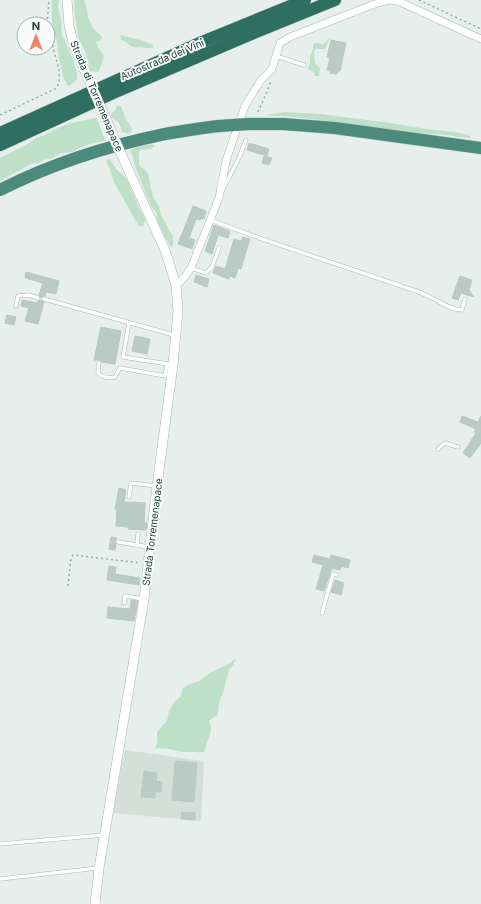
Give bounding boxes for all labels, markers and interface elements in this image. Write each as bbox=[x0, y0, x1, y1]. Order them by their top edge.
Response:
north arrow bbox=[16, 16, 56, 56]
text: N bbox=[32, 19, 40, 33]
street label: Autostrada dei Vini bbox=[119, 36, 205, 82]
street label: Strada di Torremenapace bbox=[68, 39, 126, 153]
street label: Strada Torremenapace bbox=[139, 477, 165, 586]

